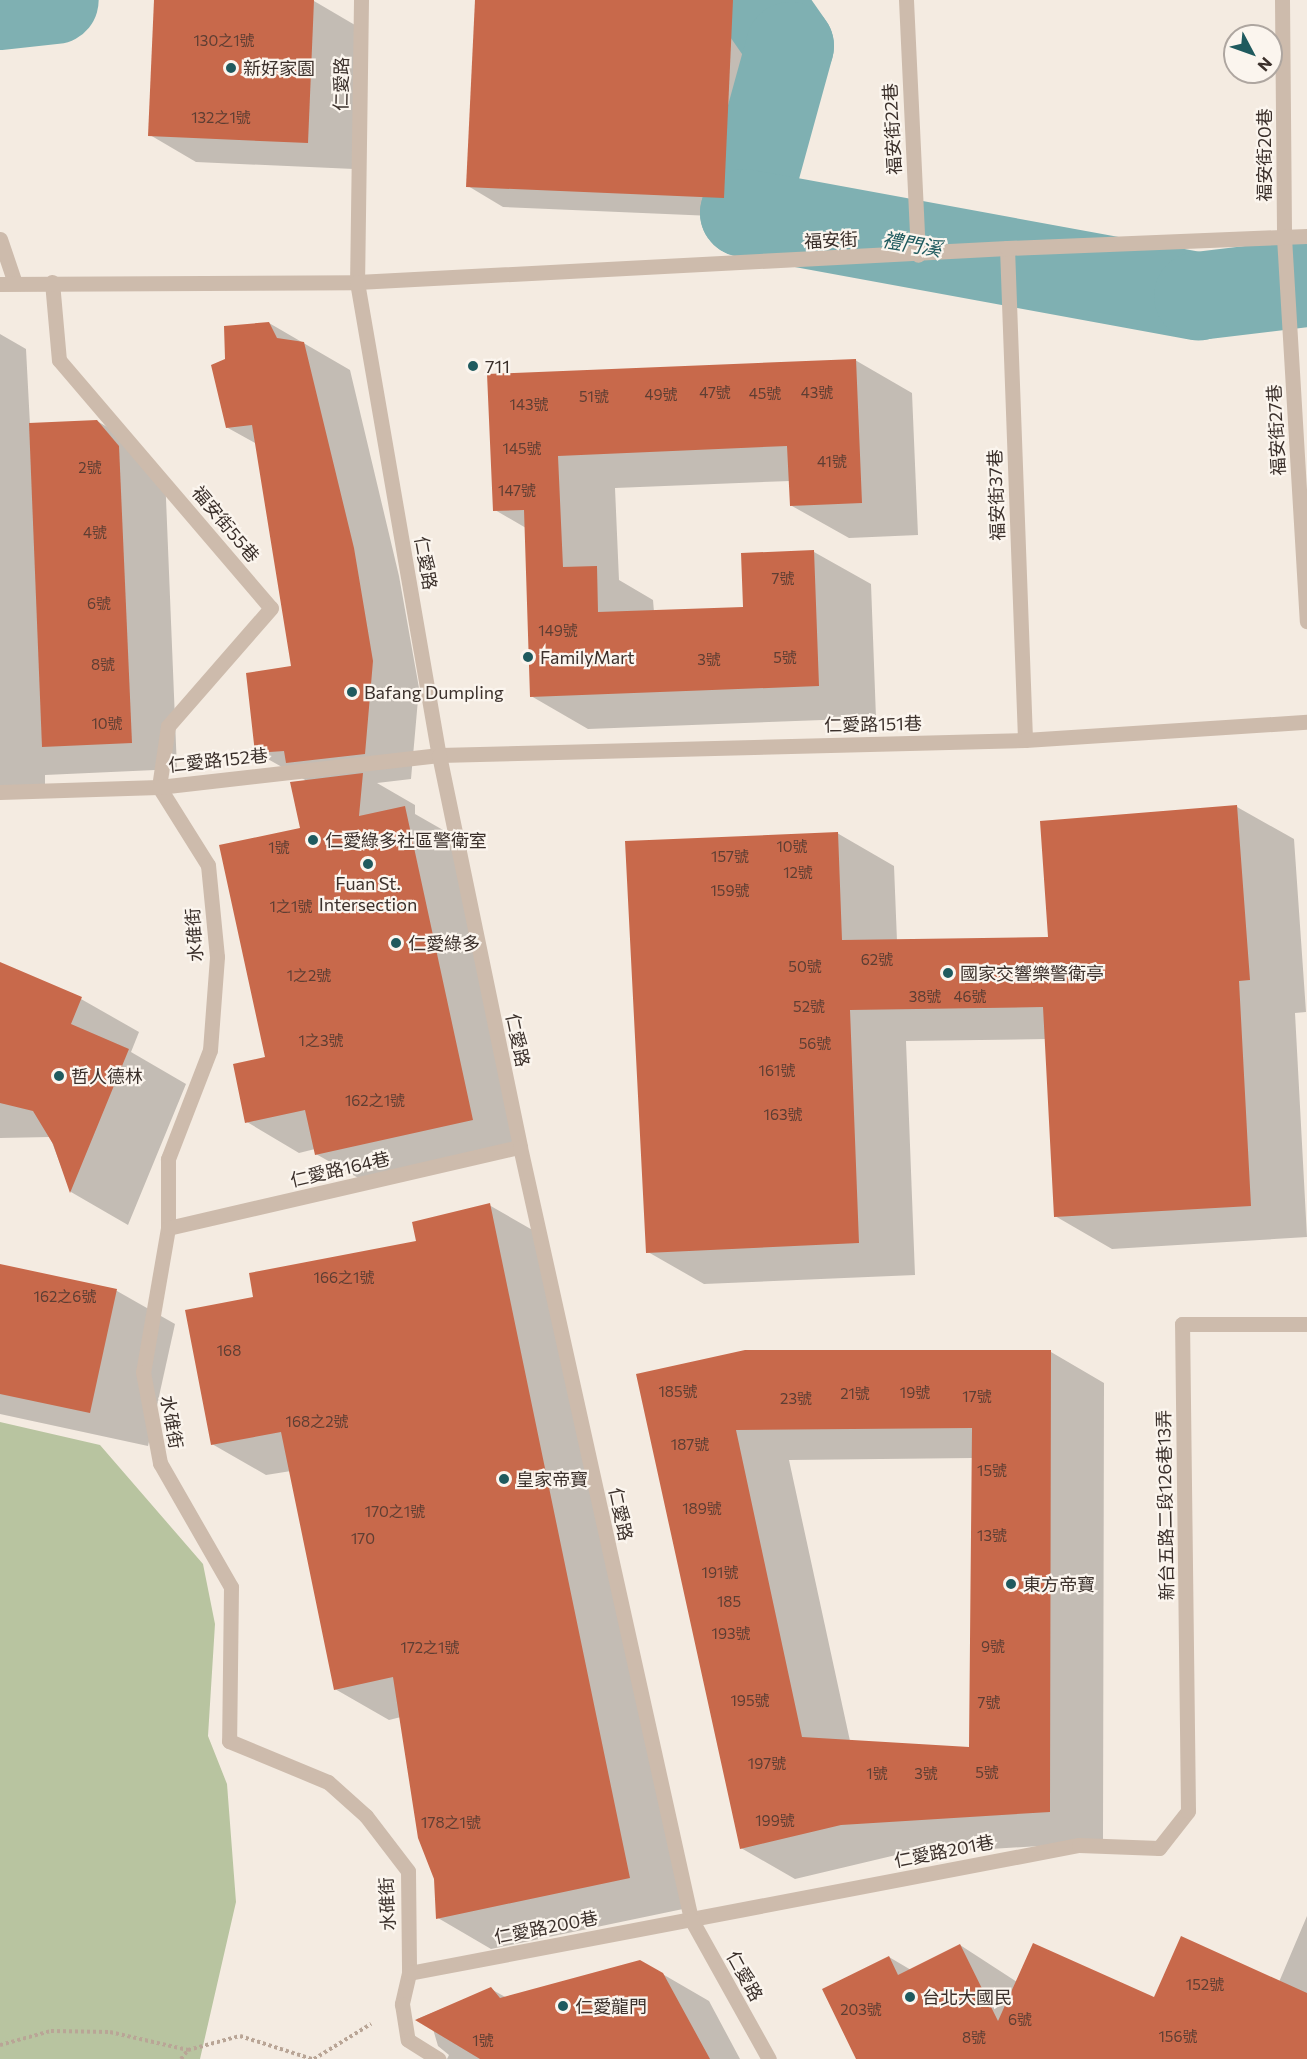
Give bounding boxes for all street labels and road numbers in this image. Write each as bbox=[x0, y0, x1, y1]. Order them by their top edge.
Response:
street label: 仁愛路 bbox=[330, 57, 352, 111]
street label: 福安街22巷 bbox=[879, 83, 905, 175]
street label: 福安街20巷 bbox=[1253, 108, 1275, 202]
street label: 福安街 bbox=[803, 228, 859, 252]
street label: 福安街27巷 bbox=[1263, 384, 1289, 476]
street label: 福安街37巷 bbox=[984, 449, 1008, 541]
street label: 福安街55巷 bbox=[188, 482, 264, 566]
street label: 仁愛路 bbox=[411, 535, 441, 591]
street label: 仁愛路151巷 bbox=[824, 712, 922, 736]
street label: 仁愛路152巷 bbox=[167, 744, 269, 776]
street label: 水碓街 bbox=[181, 907, 207, 963]
street label: 仁愛路 bbox=[502, 1011, 534, 1069]
street label: 仁愛路164巷 bbox=[288, 1147, 392, 1191]
street label: 水碓街 bbox=[157, 1394, 187, 1450]
street label: 新台五路二段126巷13弄 bbox=[1153, 1410, 1177, 1600]
street label: 仁愛路 bbox=[605, 1485, 637, 1543]
street label: 仁愛路201巷 bbox=[892, 1831, 996, 1871]
street label: 水碓街 bbox=[375, 1876, 399, 1932]
street label: 仁愛路200巷 bbox=[492, 1906, 600, 1948]
street label: 仁愛路 bbox=[722, 1947, 768, 2005]

